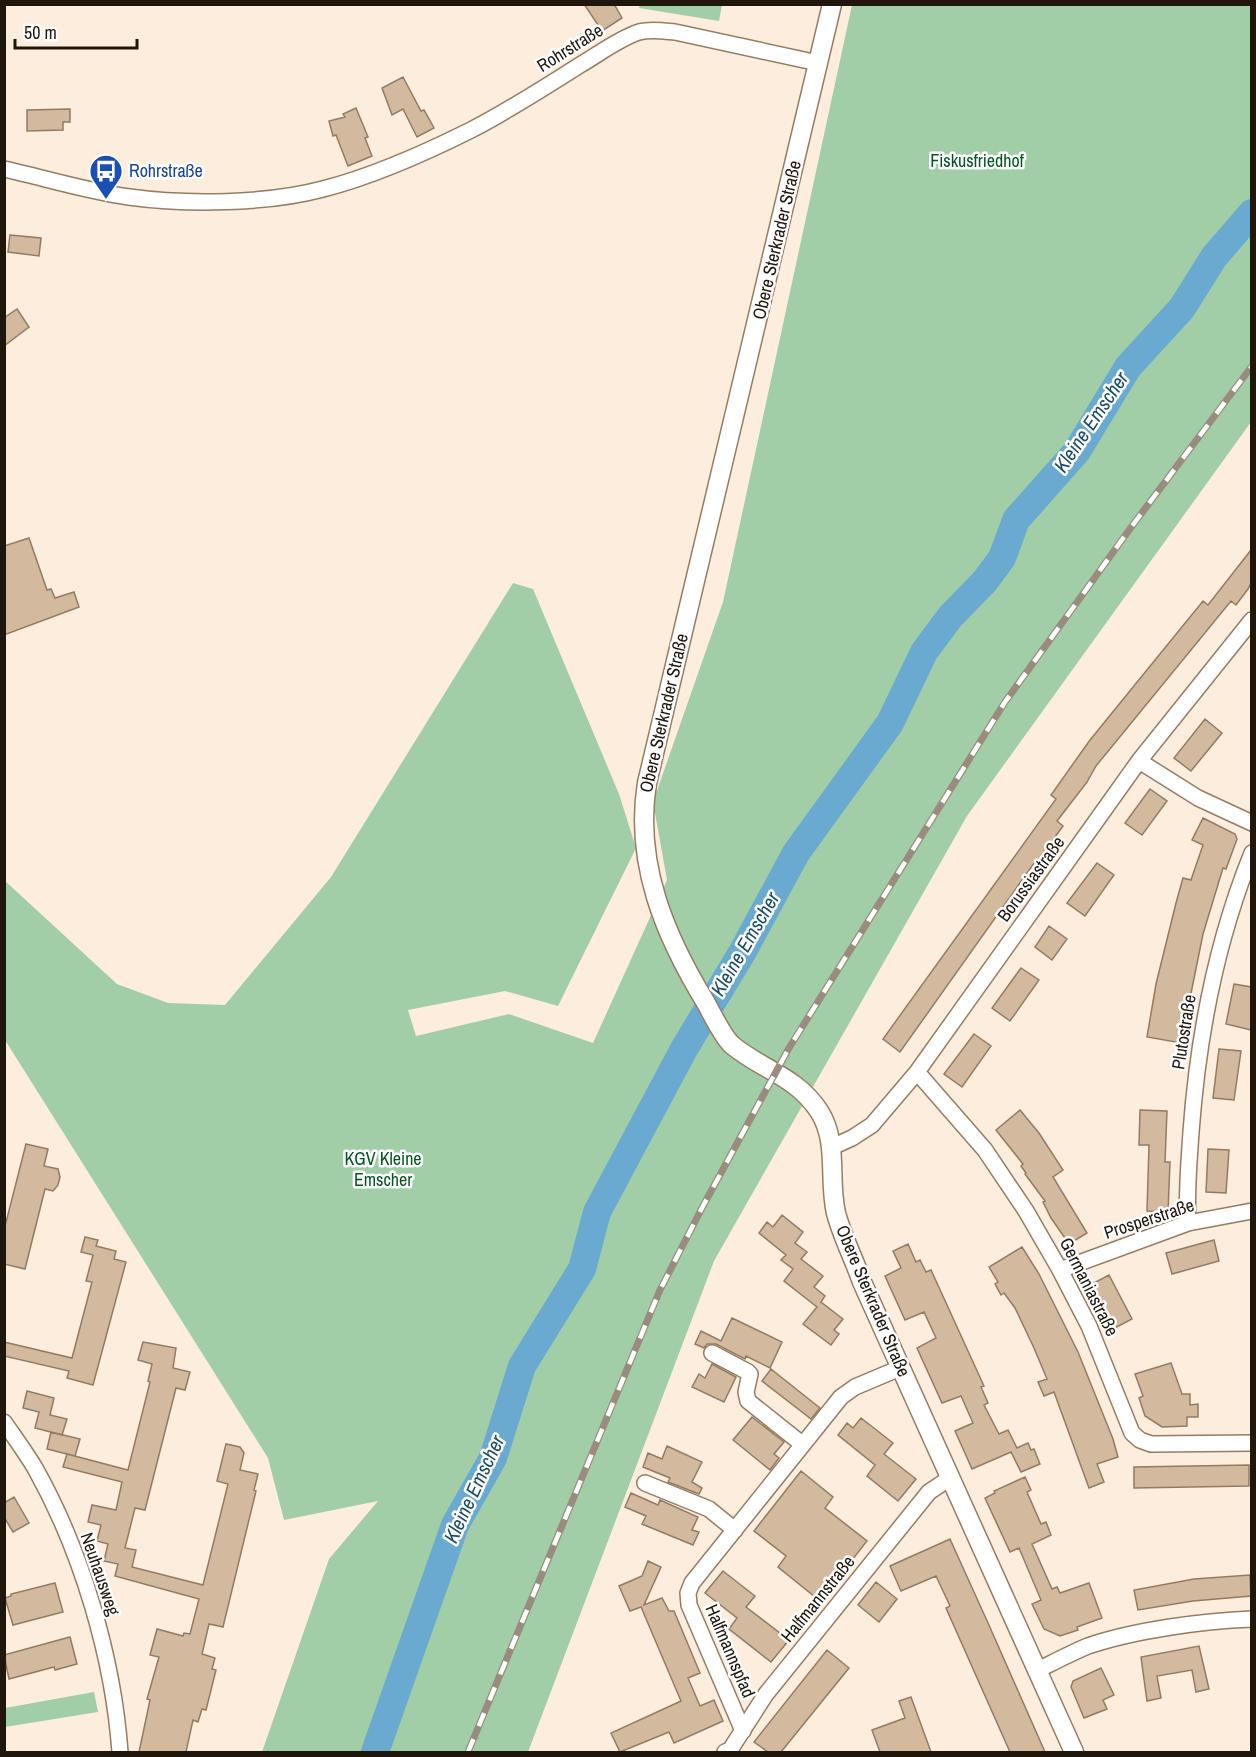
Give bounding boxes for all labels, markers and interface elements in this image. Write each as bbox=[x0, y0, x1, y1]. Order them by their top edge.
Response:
scale bar bbox=[15, 12, 136, 50]
street label: Rohrstraße bbox=[532, 17, 608, 78]
text: 50 m bbox=[24, 20, 57, 45]
park label: Fiskusfriedhof bbox=[930, 148, 1025, 173]
bus stop icon: Rohrstraße bbox=[88, 153, 124, 200]
place label: Rohrstraße bbox=[129, 158, 203, 183]
street label: Obere Sterkrader Straße bbox=[746, 158, 807, 322]
water label: Kleine Emscher bbox=[1047, 366, 1134, 477]
street label: Obere Sterkrader Straße bbox=[633, 631, 694, 795]
street label: Borussiastraße bbox=[991, 831, 1070, 927]
water label: Kleine Emscher bbox=[704, 886, 785, 1001]
street label: Plutostraße bbox=[1165, 993, 1202, 1071]
park label: KGV Kleine Emscher bbox=[344, 1146, 422, 1192]
street label: Prosperstraße bbox=[1101, 1192, 1197, 1245]
street label: Obere Sterkrader Straße bbox=[830, 1221, 917, 1380]
street label: Germaniastraße bbox=[1054, 1233, 1125, 1340]
water label: Kleine Emscher bbox=[437, 1430, 510, 1547]
street label: Neuhausweg bbox=[75, 1529, 127, 1619]
street label: Halfmannstraße bbox=[775, 1550, 860, 1647]
street label: Halfmannspfad bbox=[700, 1600, 761, 1701]

